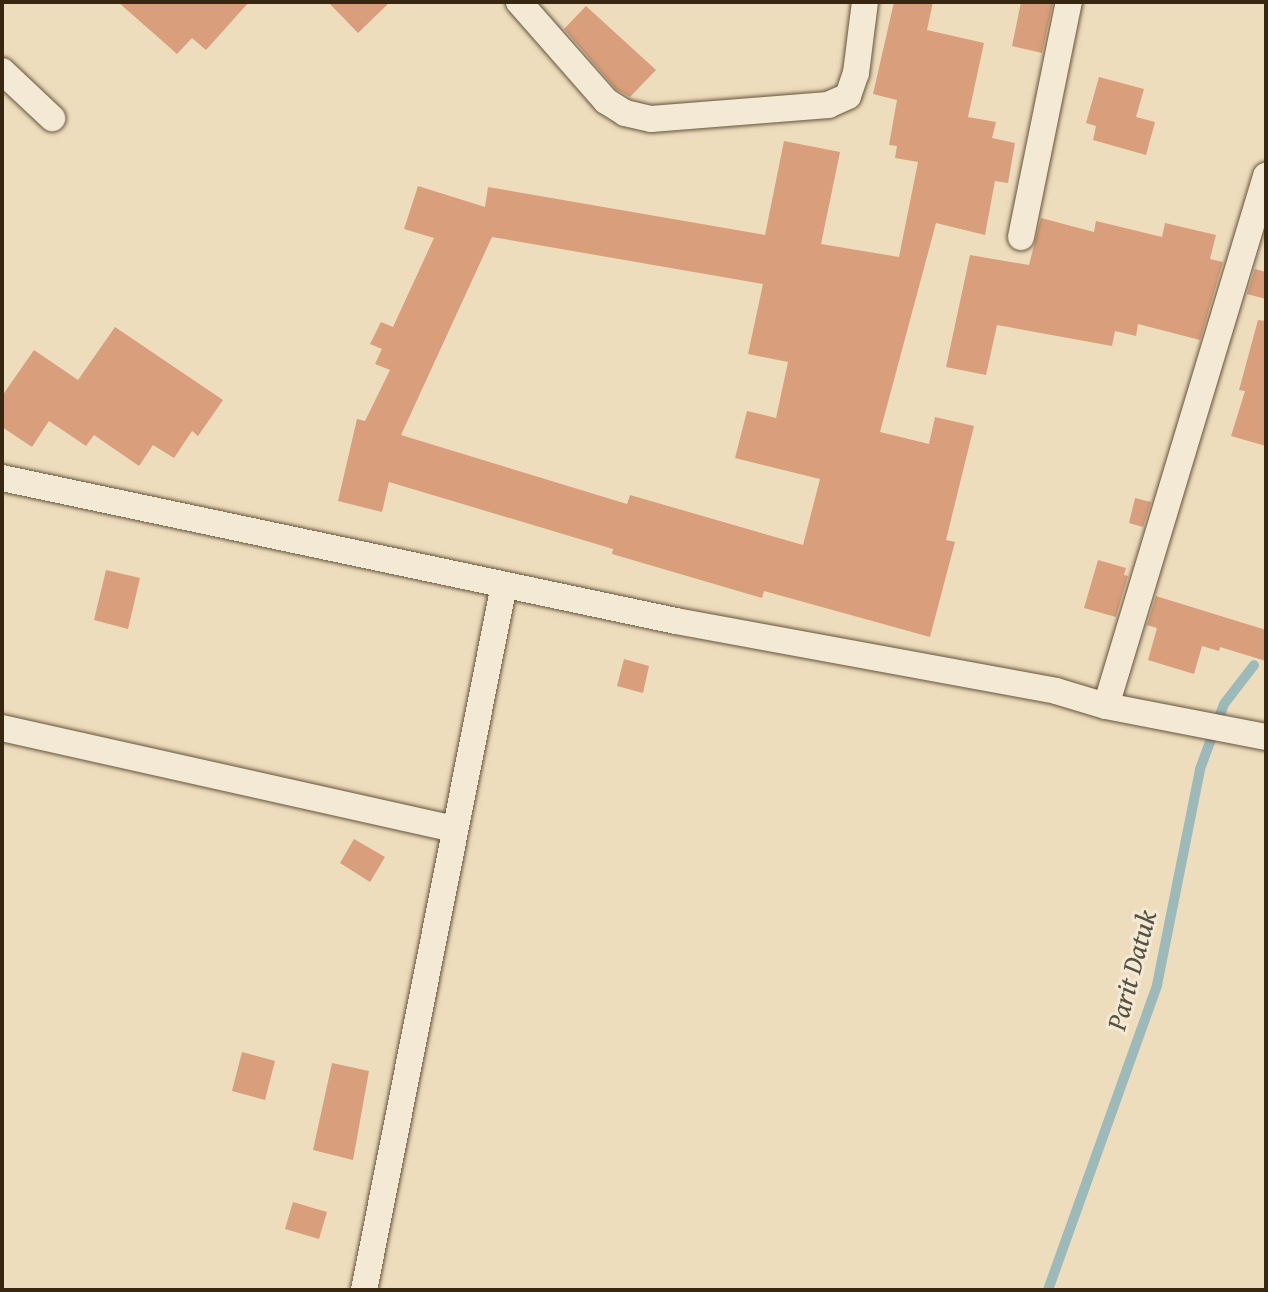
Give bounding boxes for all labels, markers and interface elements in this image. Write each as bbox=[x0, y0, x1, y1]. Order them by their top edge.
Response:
water label: Parit Datuk bbox=[1099, 906, 1163, 1034]

